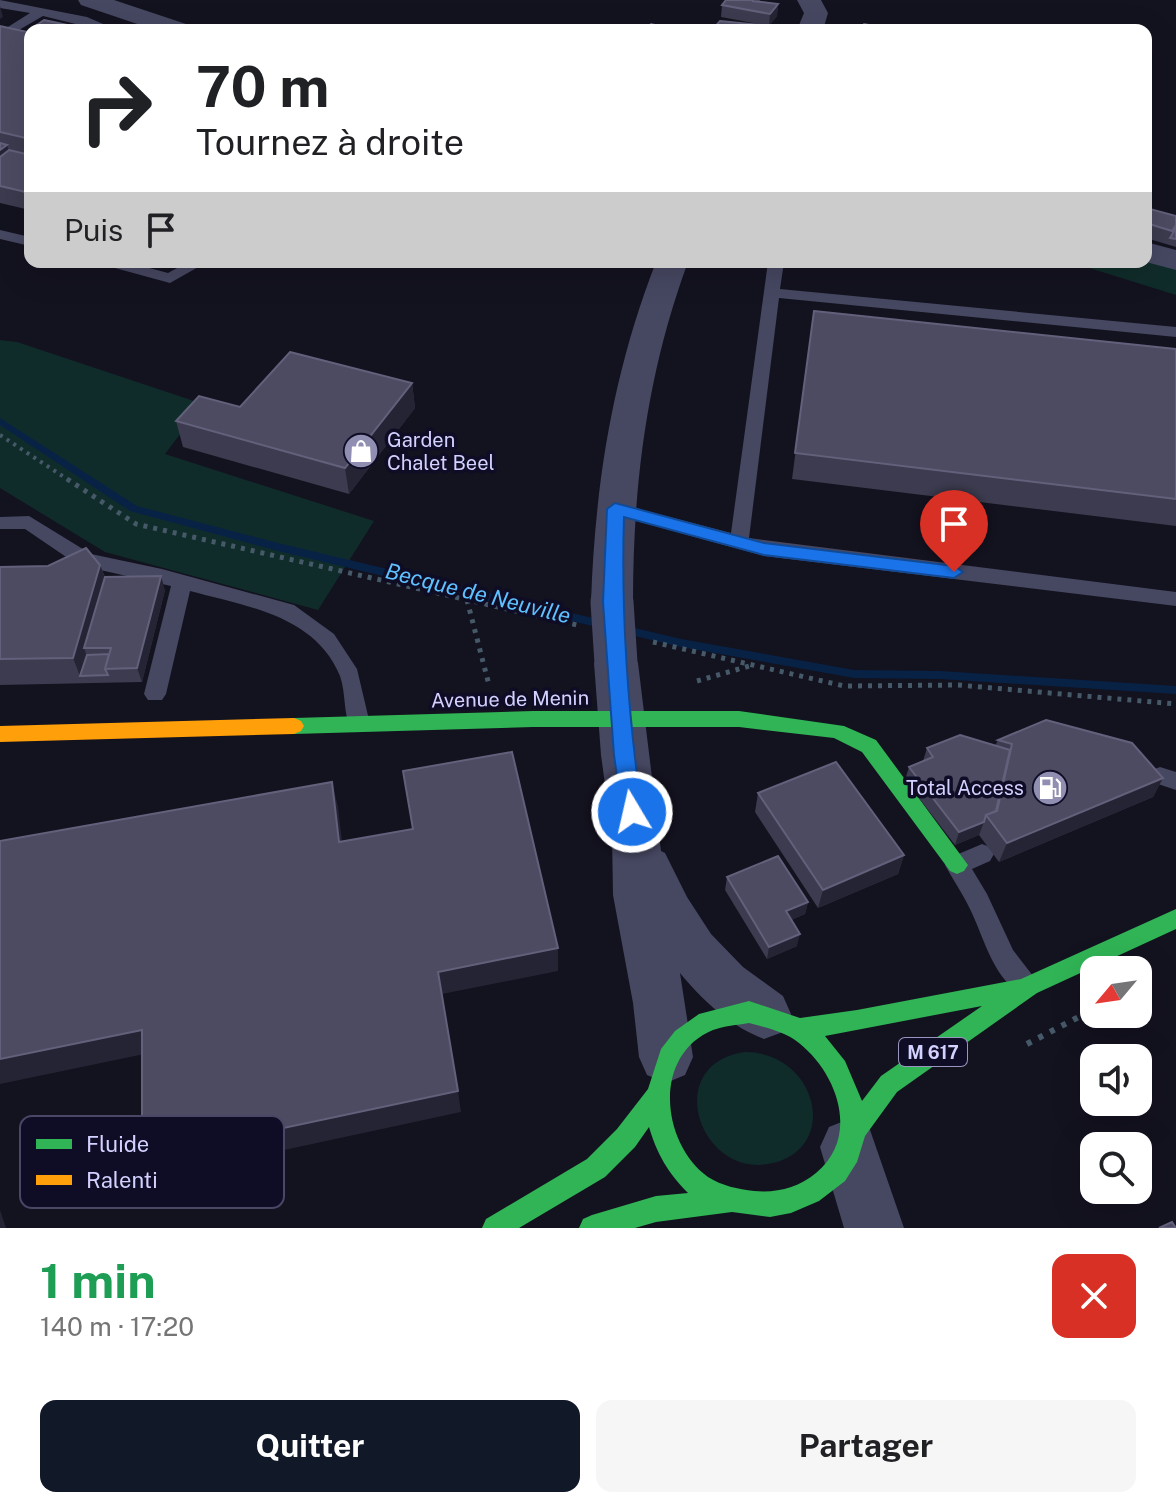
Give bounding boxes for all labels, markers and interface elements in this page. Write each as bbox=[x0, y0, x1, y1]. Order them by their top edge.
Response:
text: 70 m bbox=[196, 54, 329, 120]
icon: right bbox=[64, 56, 168, 160]
text: Tournez à droite bbox=[196, 121, 464, 163]
icon: arrive bbox=[139, 208, 183, 252]
text: Puis bbox=[64, 212, 123, 248]
place label: Garden Chalet Beel bbox=[387, 428, 495, 475]
shop icon: Garden Chalet Beel bbox=[342, 432, 380, 470]
pin bbox=[920, 490, 988, 572]
icon: arrive bbox=[932, 502, 976, 546]
water label: Becque de Neuville bbox=[383, 557, 573, 629]
street label: Avenue de Menin bbox=[431, 686, 589, 712]
fuel station icon: Total Access bbox=[1031, 769, 1069, 807]
position arrow bbox=[590, 770, 674, 854]
place label: Total Access bbox=[906, 776, 1024, 800]
north arrow bbox=[1080, 956, 1152, 1028]
map controls bbox=[1080, 956, 1152, 1204]
road number: M 617 bbox=[899, 1038, 967, 1066]
button: sound bbox=[1080, 1044, 1152, 1116]
legend bbox=[20, 1116, 284, 1208]
text: Fluide bbox=[86, 1131, 149, 1157]
button: search bbox=[1080, 1132, 1152, 1204]
text: Ralenti bbox=[86, 1167, 158, 1193]
text: 1 min bbox=[40, 1252, 156, 1309]
button: close bbox=[1052, 1254, 1136, 1338]
text: 140 m · 17:20 bbox=[40, 1311, 194, 1342]
button: Quitter bbox=[40, 1400, 580, 1492]
button: Partager bbox=[596, 1400, 1136, 1492]

